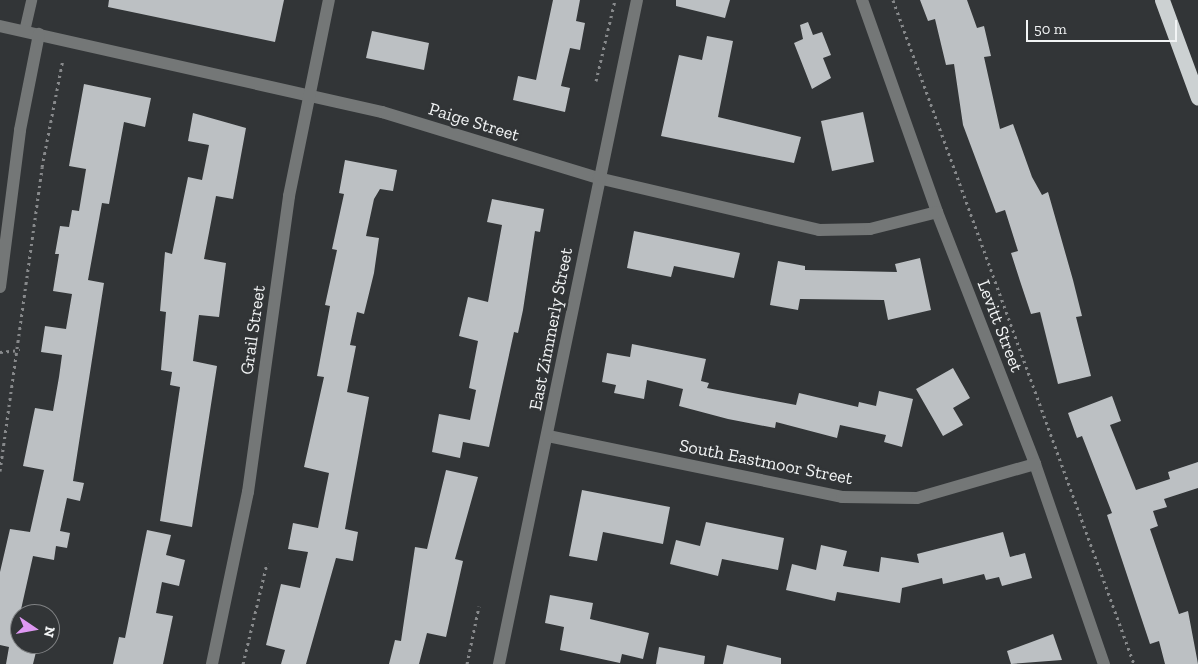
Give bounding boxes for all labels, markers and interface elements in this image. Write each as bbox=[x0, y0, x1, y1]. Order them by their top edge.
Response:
scale bar bbox=[1028, 10, 1179, 42]
text: 50 m bbox=[1034, 20, 1067, 38]
street label: Paige Street bbox=[426, 98, 522, 146]
street label: East Zimmerly Street bbox=[525, 246, 577, 412]
street label: Levitt Street bbox=[973, 277, 1027, 375]
street label: Grail Street bbox=[236, 284, 270, 376]
street label: South Eastmoor Street bbox=[677, 435, 855, 489]
north arrow bbox=[10, 604, 60, 654]
text: N bbox=[40, 625, 59, 639]

